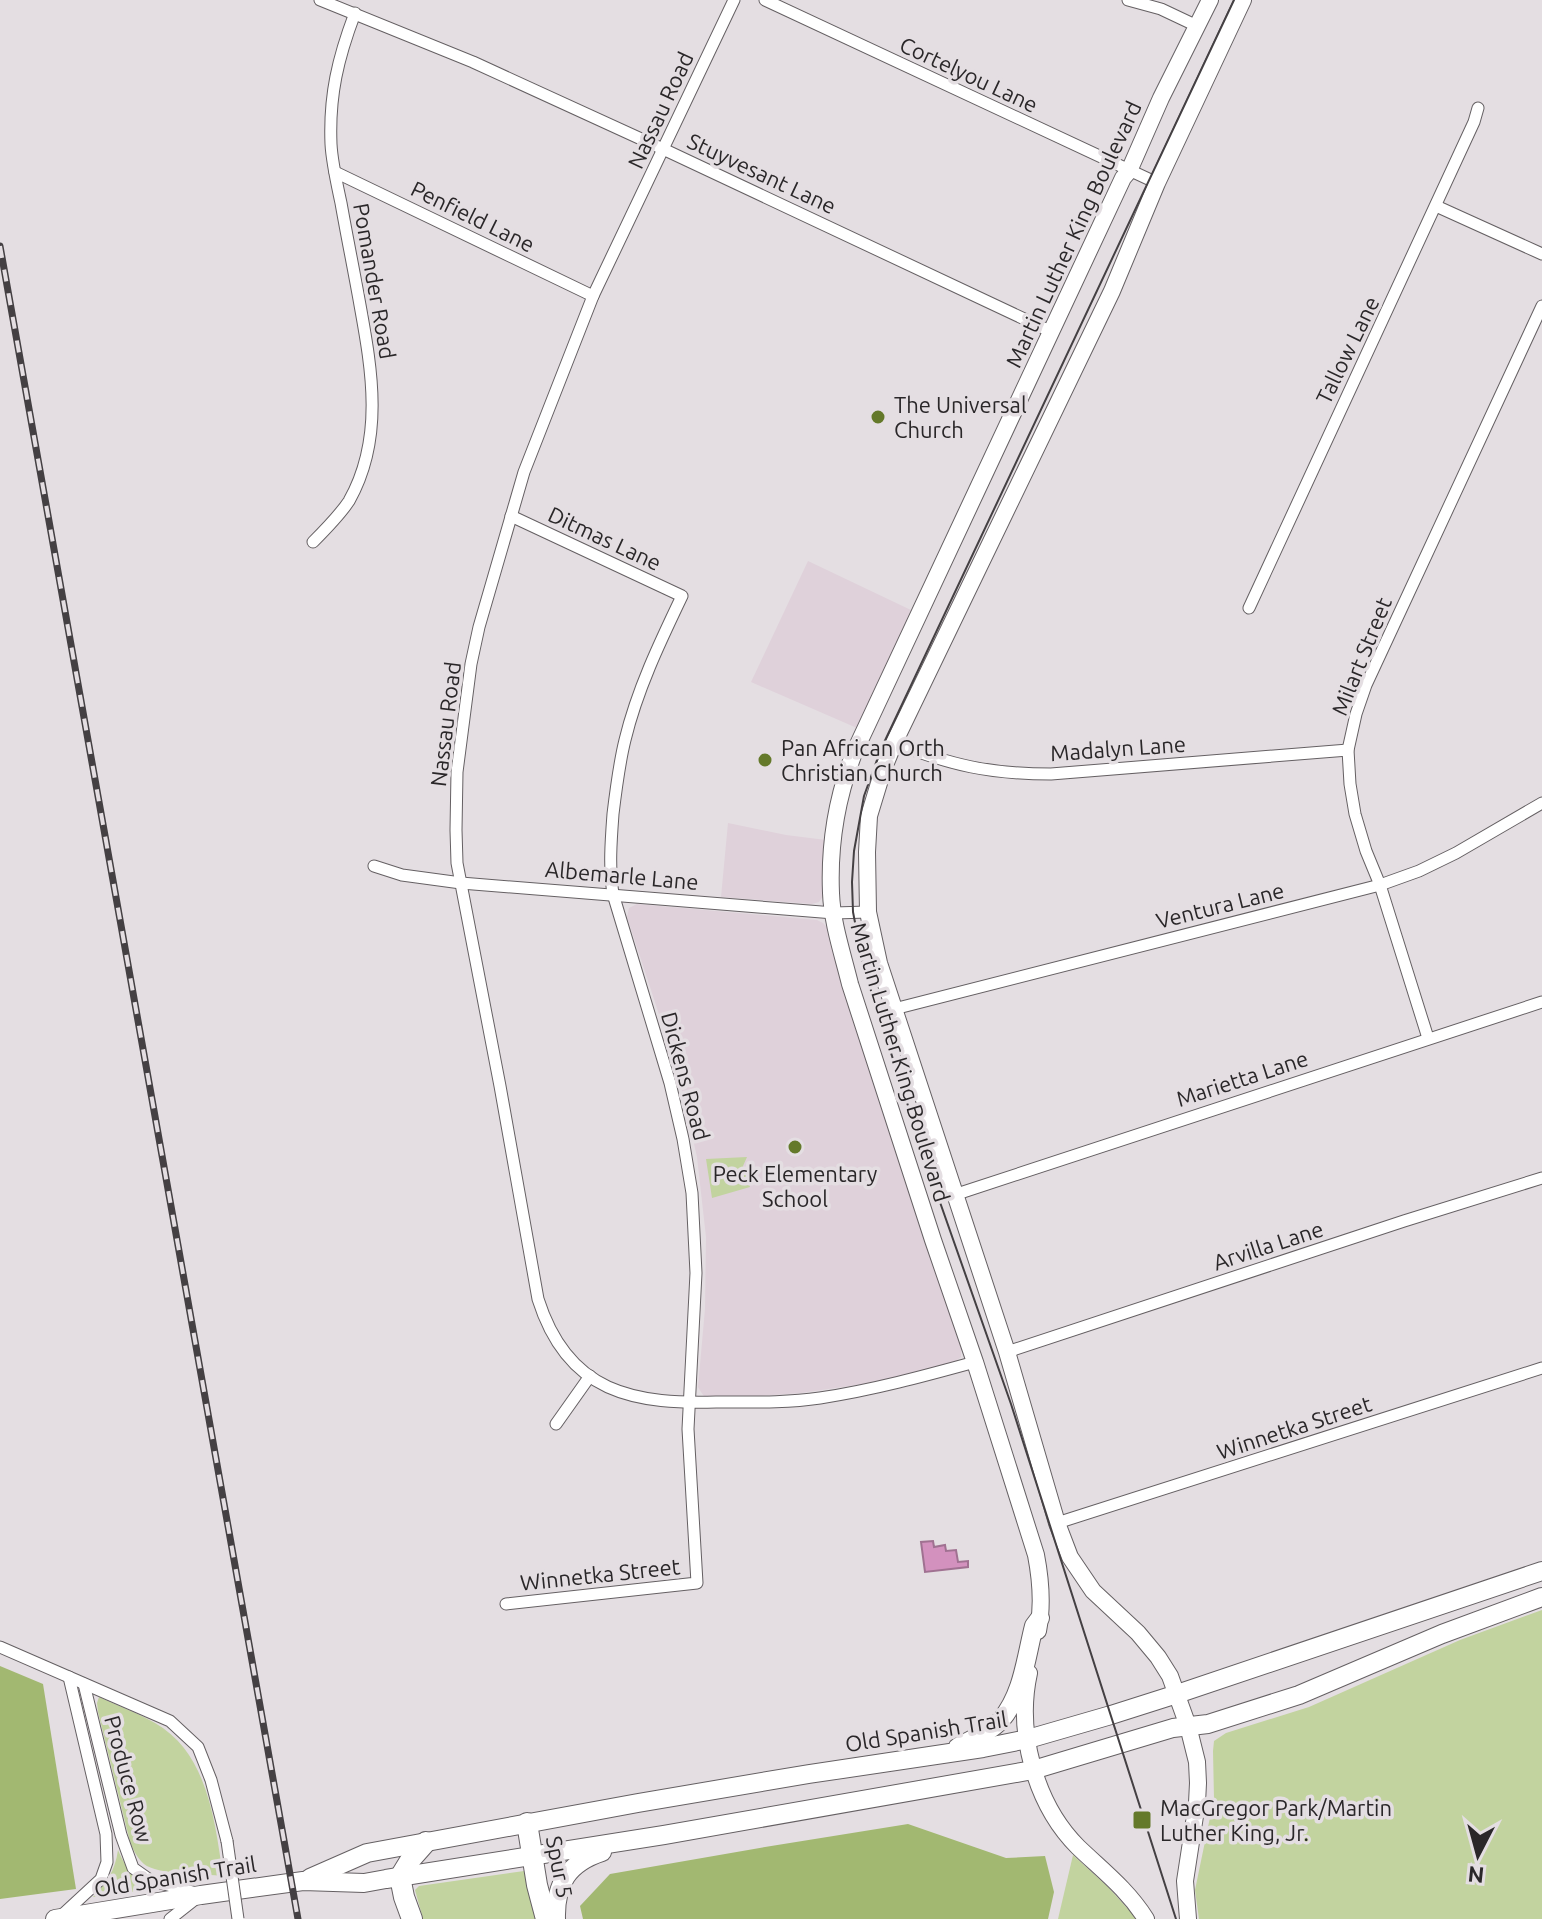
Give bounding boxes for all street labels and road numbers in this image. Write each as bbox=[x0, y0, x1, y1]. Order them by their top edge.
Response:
street label: Cortelyou Lane bbox=[896, 31, 1042, 117]
street label: Nassau Road bbox=[622, 48, 698, 172]
street label: Martin Luther King Boulevard bbox=[1000, 97, 1146, 371]
street label: Stuyvesant Lane bbox=[684, 128, 840, 218]
street label: Penfield Lane bbox=[407, 175, 539, 257]
street label: Pomander Road bbox=[349, 201, 401, 361]
street label: Tallow Lane bbox=[1310, 292, 1384, 408]
street label: Ditmas Lane bbox=[545, 501, 665, 575]
street label: Milart Street bbox=[1326, 593, 1396, 719]
street label: Nassau Road bbox=[425, 660, 465, 788]
street label: Madalyn Lane bbox=[1049, 731, 1187, 765]
street label: Albemarle Lane bbox=[544, 856, 700, 894]
street label: Ventura Lane bbox=[1153, 877, 1287, 933]
street label: Martin Luther King Boulevard bbox=[847, 919, 955, 1205]
street label: Dickens Road bbox=[657, 1009, 715, 1143]
street label: Marietta Lane bbox=[1173, 1045, 1311, 1111]
street label: Arvilla Lane bbox=[1210, 1215, 1326, 1275]
street label: Winnetka Street bbox=[1214, 1390, 1375, 1464]
street label: Winnetka Street bbox=[519, 1553, 682, 1595]
street label: Old Spanish Trail bbox=[843, 1706, 1009, 1756]
street label: Produce Row bbox=[100, 1713, 158, 1845]
street label: Spur 5 bbox=[542, 1834, 578, 1900]
street label: Old Spanish Trail bbox=[92, 1851, 258, 1901]

